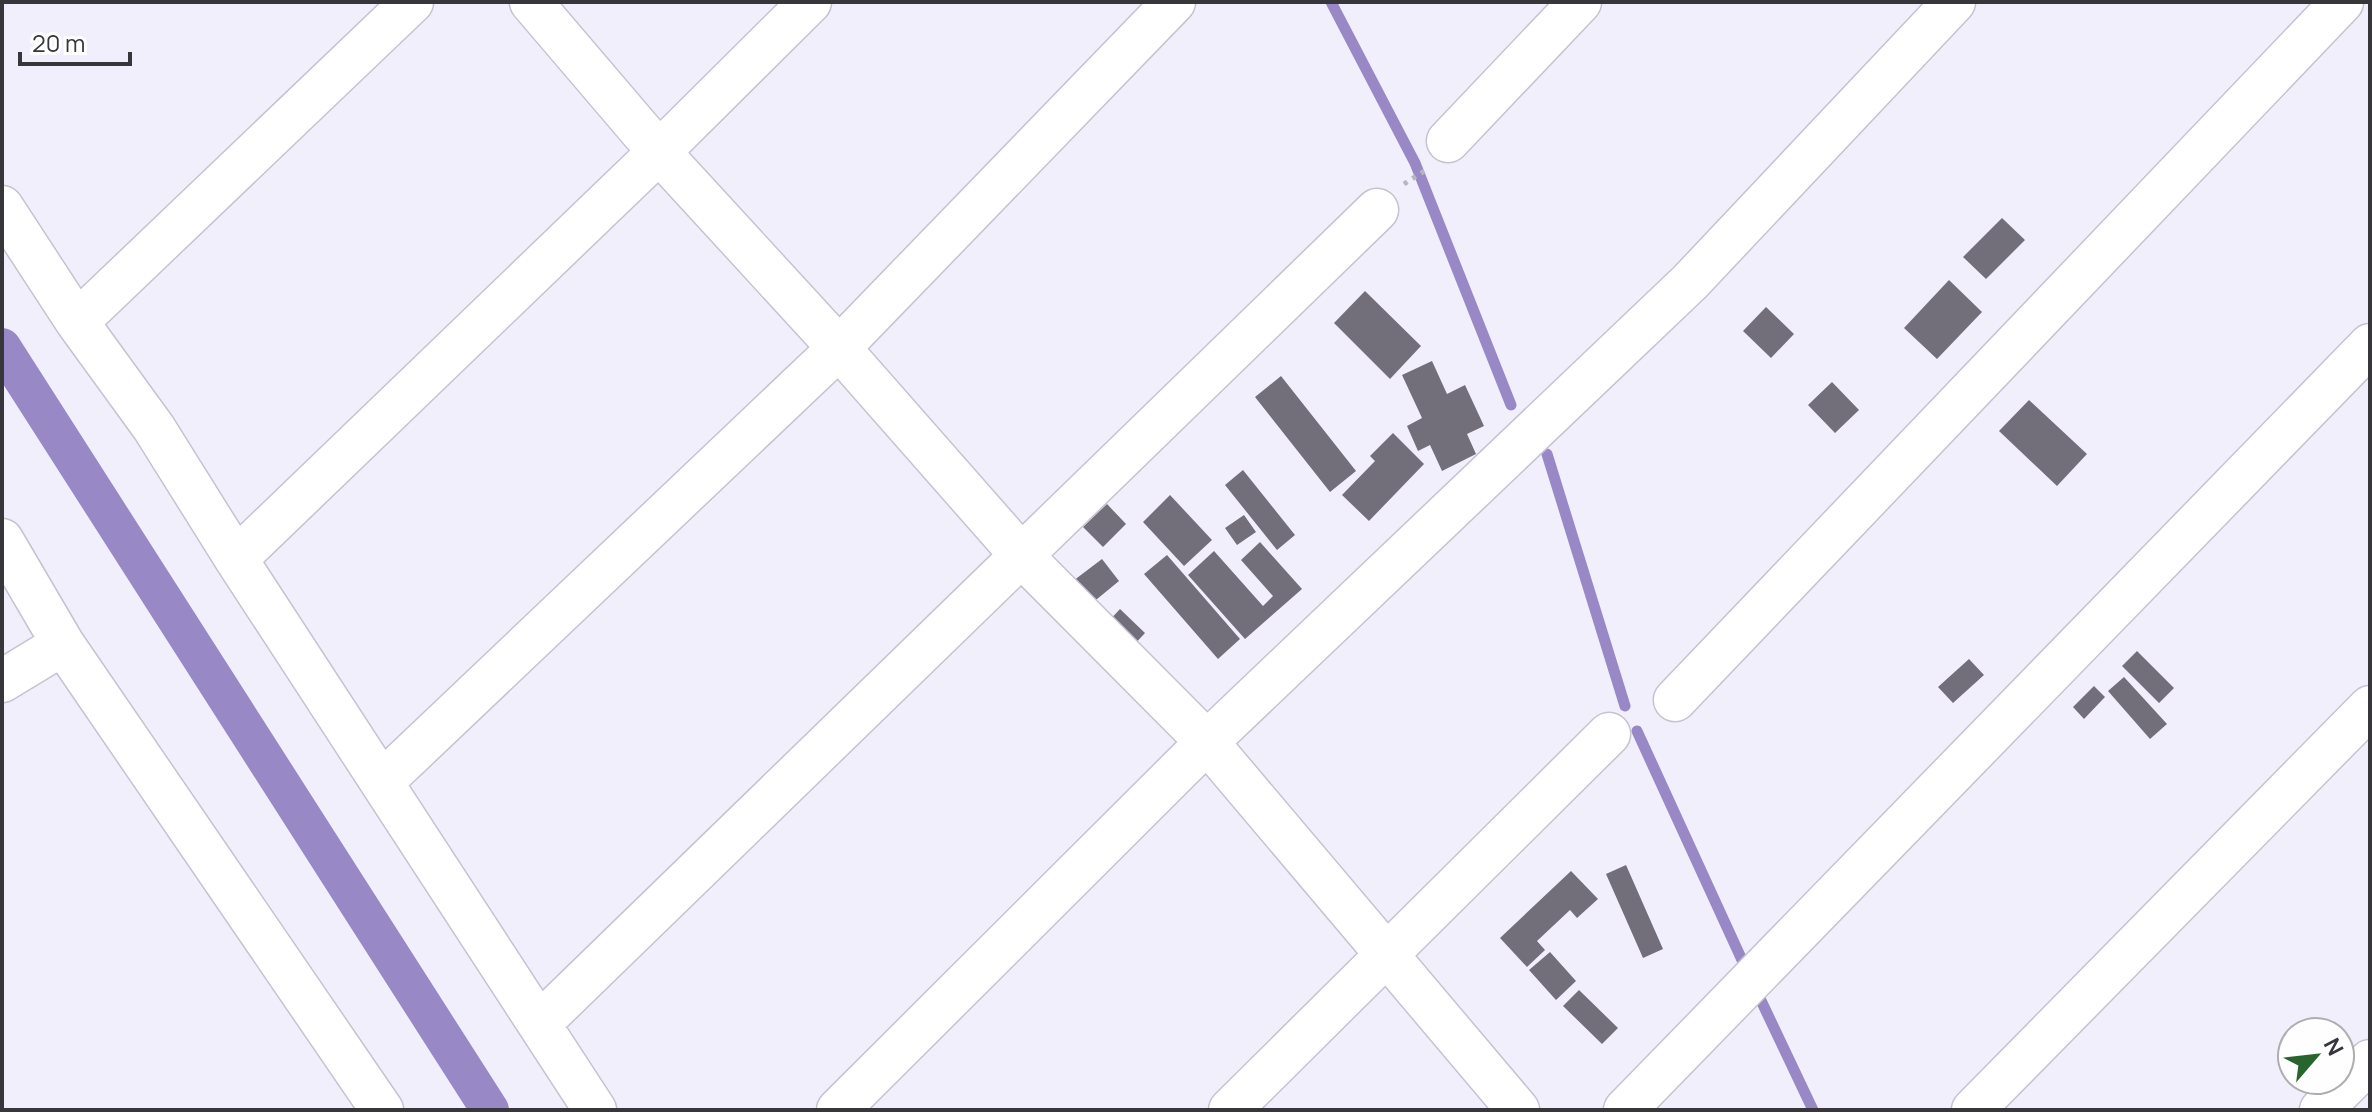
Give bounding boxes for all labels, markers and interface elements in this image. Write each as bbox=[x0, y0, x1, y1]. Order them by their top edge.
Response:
scale bar bbox=[20, 16, 130, 66]
text: 20 m bbox=[32, 26, 85, 59]
north arrow bbox=[2276, 1016, 2356, 1096]
text: N bbox=[2317, 1033, 2351, 1061]

